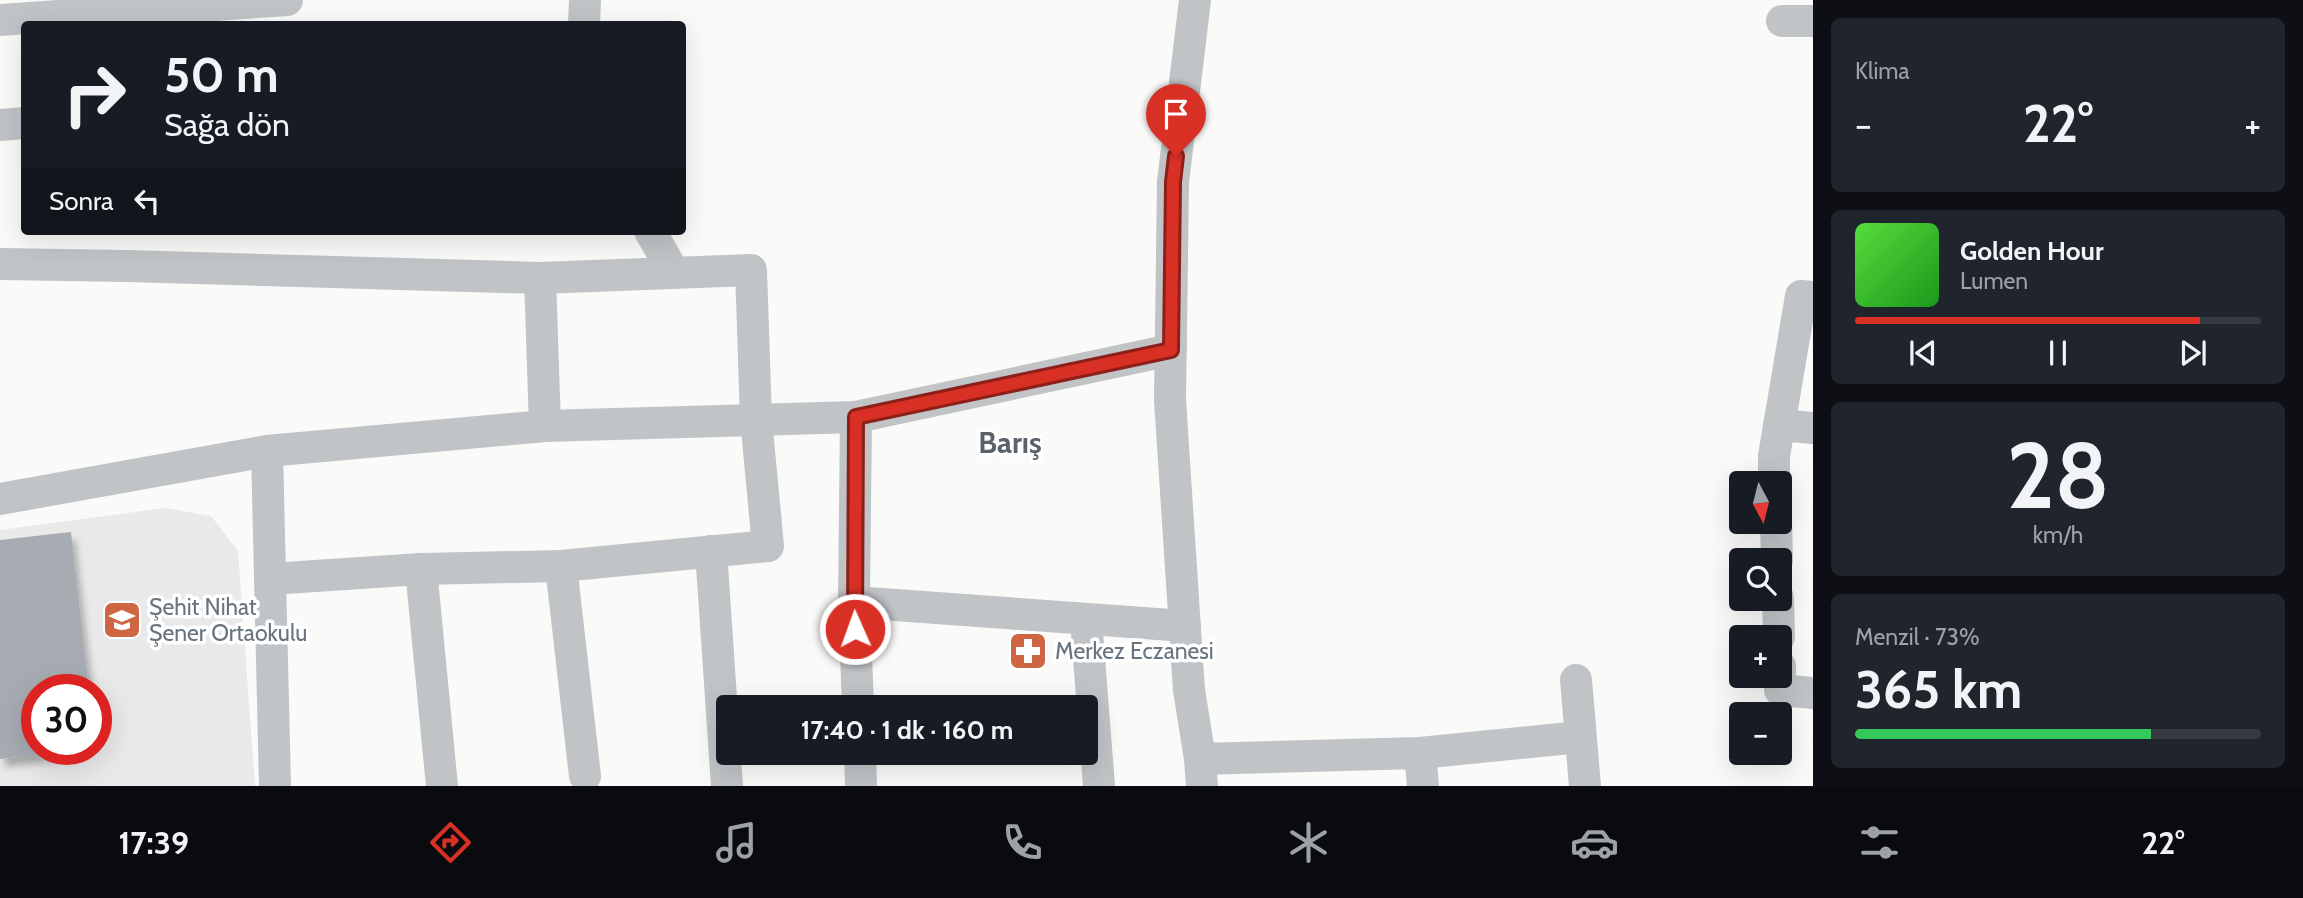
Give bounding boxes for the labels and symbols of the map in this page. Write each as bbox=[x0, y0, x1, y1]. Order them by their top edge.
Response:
pin bbox=[1146, 84, 1206, 156]
district label: Barış bbox=[978, 424, 1042, 461]
north arrow bbox=[1729, 471, 1792, 534]
position arrow bbox=[818, 592, 892, 666]
place label: Şehit Nihat Şener Ortaokulu bbox=[149, 593, 307, 647]
school or university icon: Şehit Nihat Şener Ortaokulu bbox=[101, 599, 143, 641]
pharmacy icon: Merkez Eczanesi bbox=[1007, 630, 1049, 672]
place label: Merkez Eczanesi bbox=[1055, 637, 1214, 665]
speed limit sign: 30 bbox=[21, 674, 112, 765]

